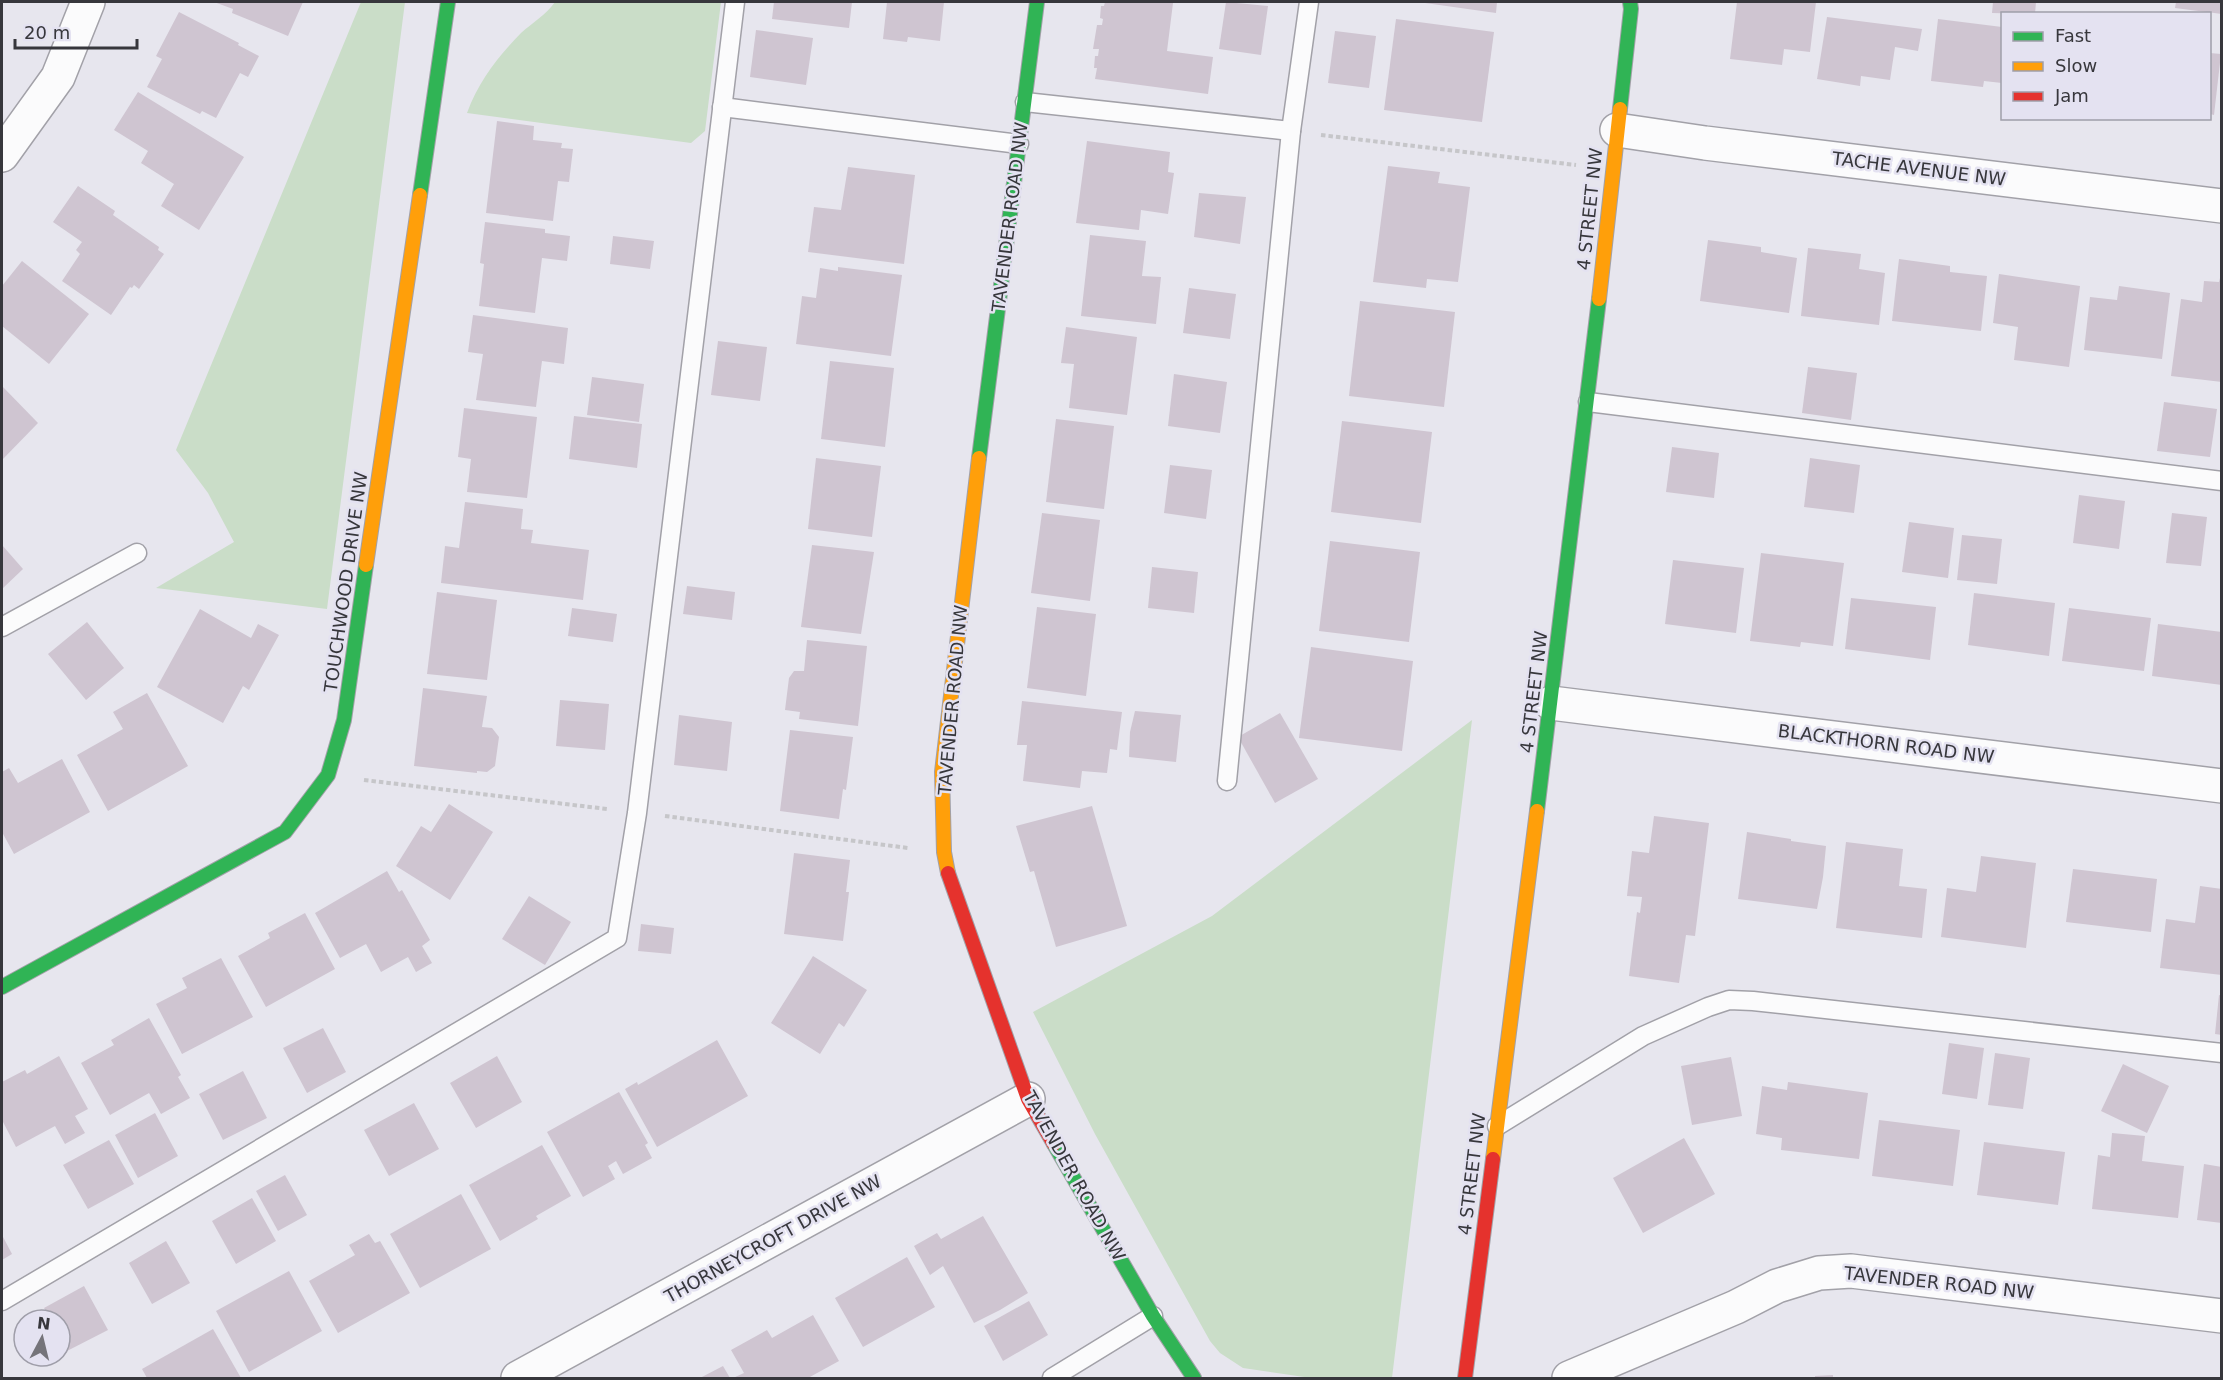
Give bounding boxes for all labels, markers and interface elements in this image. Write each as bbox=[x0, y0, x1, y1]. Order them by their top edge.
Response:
scale bar bbox=[15, 12, 136, 50]
legend bbox=[2001, 12, 2211, 120]
text: 20 m bbox=[24, 22, 70, 43]
text: Fast bbox=[2055, 25, 2091, 46]
text: Slow bbox=[2055, 55, 2097, 76]
text: Jam bbox=[2054, 85, 2089, 106]
street label: TAVENDER ROAD NW bbox=[987, 121, 1032, 314]
street label: 4 STREET NW bbox=[1573, 147, 1606, 271]
street label: TACHE AVENUE NW bbox=[1830, 147, 2007, 190]
street label: TOUCHWOOD DRIVE NW bbox=[319, 470, 371, 695]
street label: TAVENDER ROAD NW bbox=[934, 604, 971, 797]
street label: 4 STREET NW bbox=[1516, 630, 1551, 754]
street label: BLACKTHORN ROAD NW bbox=[1777, 720, 1996, 767]
street label: TAVENDER ROAD NW bbox=[1018, 1086, 1130, 1265]
street label: 4 STREET NW bbox=[1454, 1112, 1489, 1236]
street label: THORNEYCROFT DRIVE NW bbox=[660, 1170, 885, 1307]
street label: TAVENDER ROAD NW bbox=[1842, 1262, 2035, 1303]
north arrow bbox=[12, 1308, 72, 1368]
text: N bbox=[36, 1313, 52, 1334]

